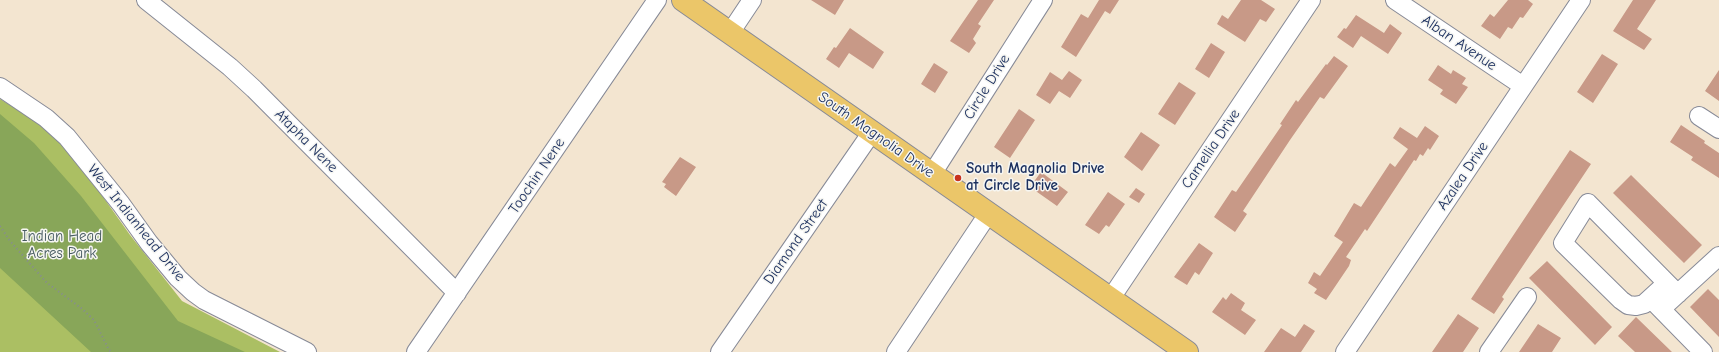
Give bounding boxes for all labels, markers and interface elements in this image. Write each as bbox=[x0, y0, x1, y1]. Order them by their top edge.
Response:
street label: Alban Avenue bbox=[1418, 11, 1500, 75]
street label: Circle Drive bbox=[960, 51, 1014, 123]
street label: South Magnolia Drive bbox=[815, 88, 937, 182]
street label: Atapha Nene bbox=[271, 106, 341, 176]
street label: Camellia Drive bbox=[1178, 106, 1244, 192]
street label: Toochin Nene bbox=[505, 135, 569, 217]
street label: Azalea Drive bbox=[1434, 138, 1492, 214]
place label: South Magnolia Drive at Circle Drive bbox=[966, 160, 1104, 195]
street label: West Indianhead Drive bbox=[83, 161, 189, 285]
marker: South Magnolia Drive at Circle Drive bbox=[953, 173, 963, 183]
street label: Diamond Street bbox=[760, 196, 832, 288]
park label: Indian Head Acres Park bbox=[22, 228, 102, 263]

